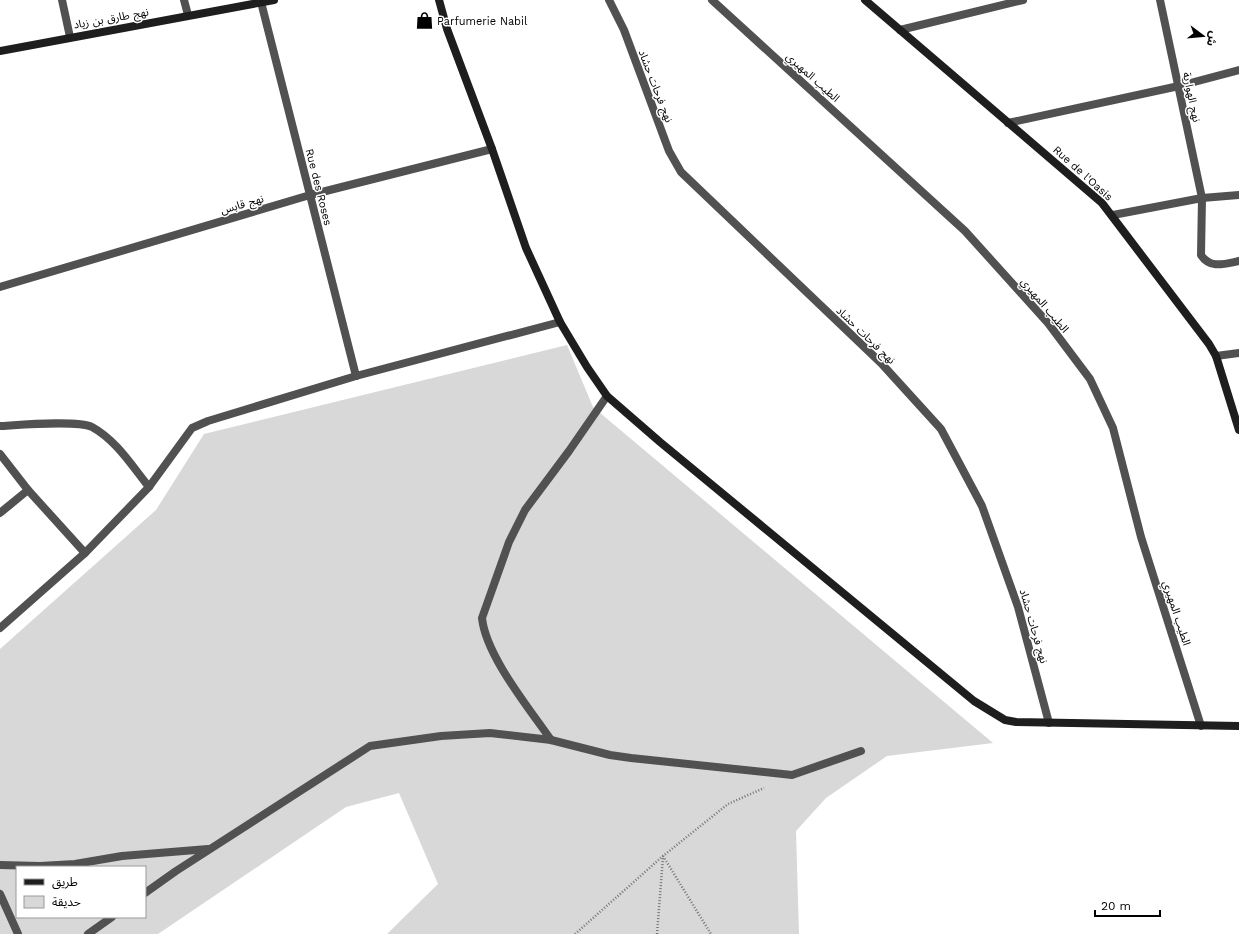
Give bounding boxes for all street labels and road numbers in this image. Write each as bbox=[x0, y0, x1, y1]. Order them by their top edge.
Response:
street label: نهج طارق بن زياد bbox=[72, 5, 150, 32]
street label: نهج فرحات حشاد bbox=[635, 48, 675, 125]
street label: الطيب المهيري bbox=[782, 50, 842, 107]
street label: نهج الهوارية bbox=[1179, 71, 1203, 123]
street label: Rue de l'Oasis bbox=[1050, 143, 1115, 204]
street label: Rue des Roses bbox=[303, 147, 334, 227]
street label: نهج قابس bbox=[219, 192, 266, 218]
street label: الطيب المهيري bbox=[1016, 275, 1071, 337]
street label: نهج فرحات حشاد bbox=[833, 304, 898, 367]
street label: الطيب المهيري bbox=[1158, 579, 1193, 648]
street label: نهج فرحات حشاد bbox=[1016, 587, 1050, 665]

